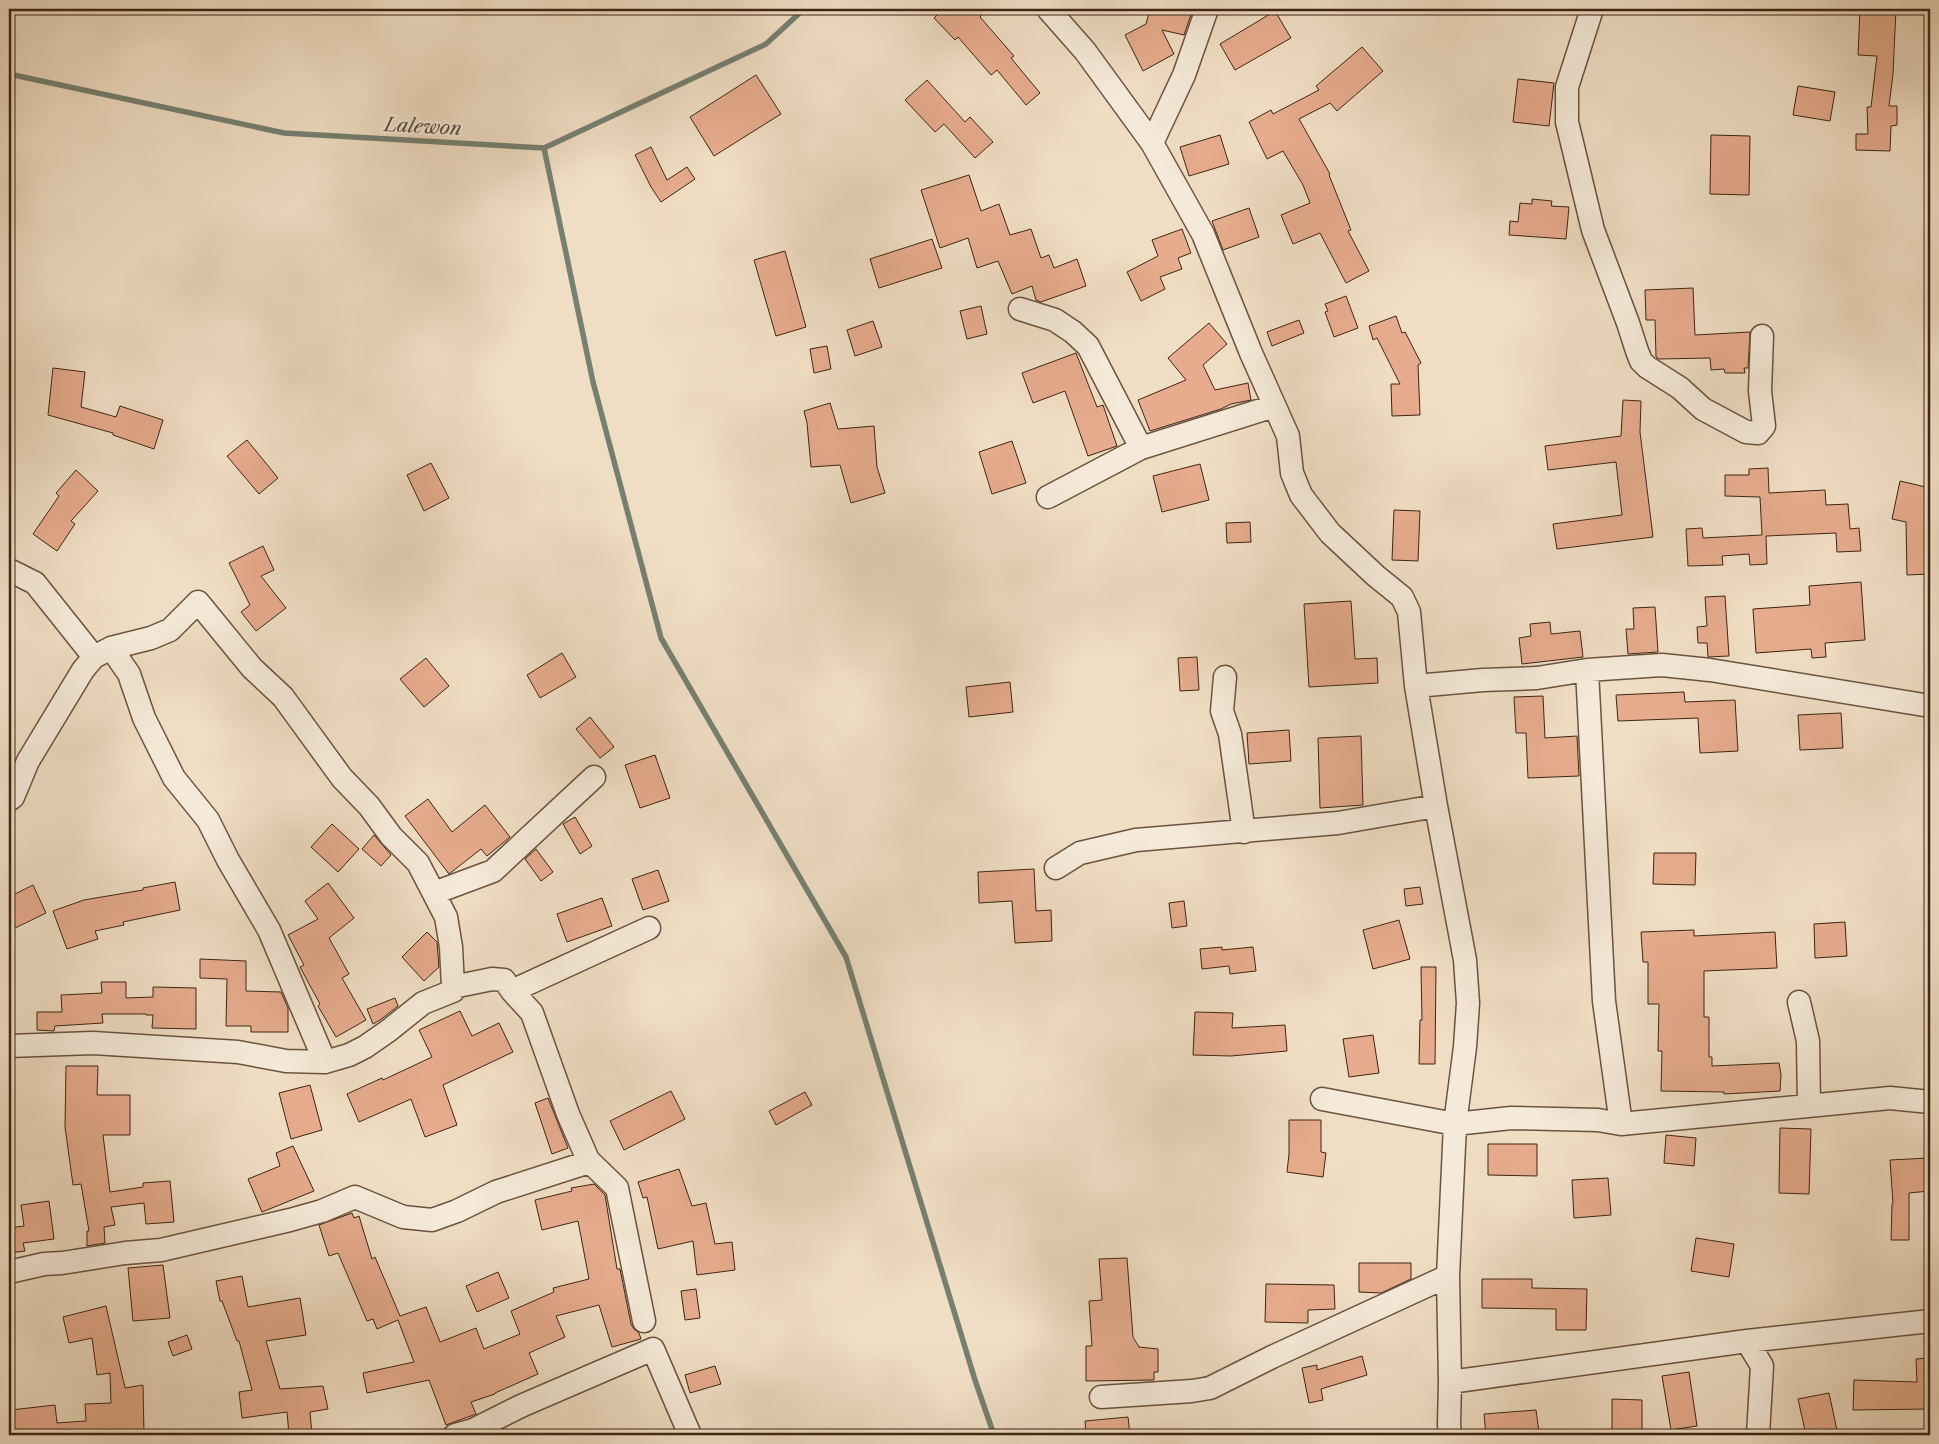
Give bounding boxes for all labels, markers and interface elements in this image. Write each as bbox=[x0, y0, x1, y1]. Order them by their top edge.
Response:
water label: Lalewon bbox=[382, 113, 462, 140]

